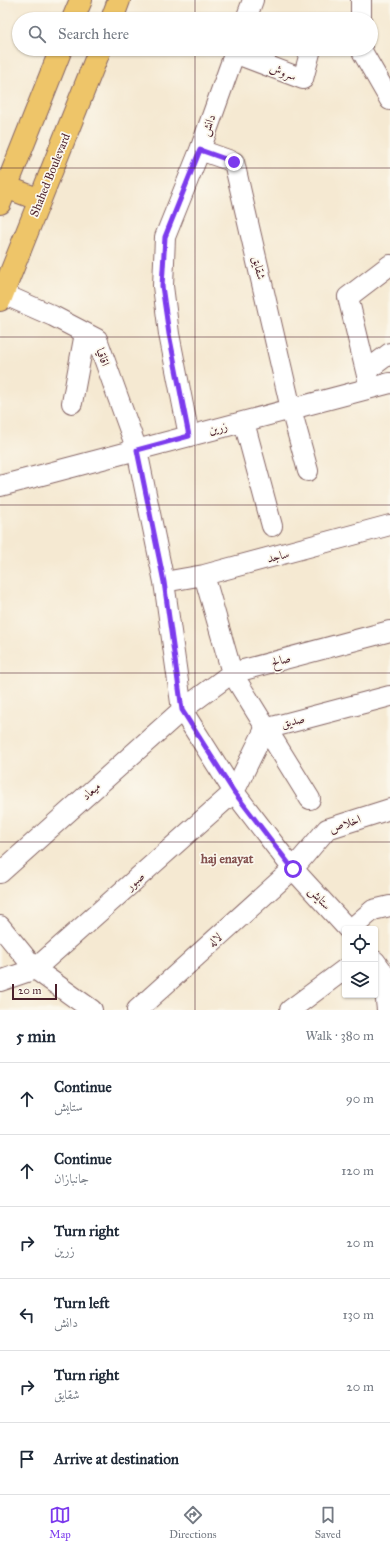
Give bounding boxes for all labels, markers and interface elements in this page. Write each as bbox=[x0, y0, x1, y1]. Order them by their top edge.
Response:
search box bbox=[12, 12, 378, 56]
icon: search bbox=[26, 23, 48, 45]
text: Search here bbox=[58, 25, 129, 43]
street label: سروش bbox=[267, 61, 298, 84]
street label: دانش bbox=[198, 112, 220, 138]
street label: Shahed Boulevard bbox=[27, 131, 73, 219]
route end bbox=[225, 153, 243, 171]
street label: شقایق bbox=[249, 255, 269, 282]
street label: اقاقیا bbox=[93, 346, 113, 368]
street label: زرین bbox=[207, 419, 229, 437]
street label: ساجد bbox=[265, 546, 291, 566]
street label: صالح bbox=[270, 651, 293, 672]
street label: صدیق bbox=[280, 711, 306, 732]
street label: میعاد bbox=[79, 779, 103, 803]
street label: اخلاص bbox=[327, 812, 363, 837]
district label: haj enayat bbox=[200, 851, 254, 867]
route start bbox=[284, 860, 302, 878]
street label: صبور bbox=[122, 869, 148, 894]
street label: ستایش bbox=[304, 883, 334, 914]
map controls bbox=[342, 926, 378, 998]
button: locate bbox=[342, 926, 378, 962]
street label: لاله bbox=[205, 930, 225, 950]
button: layers bbox=[342, 962, 378, 998]
scale bar bbox=[12, 982, 57, 1001]
text: 20 m bbox=[18, 984, 41, 997]
text: 5 min bbox=[16, 1026, 56, 1047]
text: Walk · 380 m bbox=[305, 1028, 374, 1044]
text: Continue bbox=[54, 1078, 112, 1096]
icon: ahead bbox=[16, 1088, 38, 1110]
text: 90 m bbox=[346, 1091, 374, 1107]
text: ستایش bbox=[54, 1099, 83, 1115]
text: Continue bbox=[54, 1150, 112, 1168]
icon: ahead bbox=[16, 1160, 38, 1182]
text: 120 m bbox=[341, 1163, 374, 1179]
text: جانبازان bbox=[54, 1171, 89, 1187]
text: Turn right bbox=[54, 1222, 119, 1240]
icon: right bbox=[16, 1232, 38, 1254]
text: 20 m bbox=[346, 1235, 374, 1251]
text: زرین bbox=[54, 1243, 75, 1259]
text: Turn left bbox=[54, 1294, 110, 1312]
icon: left bbox=[16, 1304, 38, 1326]
text: 130 m bbox=[342, 1307, 374, 1323]
text: دانش bbox=[54, 1315, 78, 1331]
text: Turn right bbox=[54, 1366, 119, 1384]
icon: right bbox=[16, 1376, 38, 1398]
text: 20 m bbox=[346, 1379, 374, 1395]
text: شقایق bbox=[54, 1387, 80, 1403]
icon: arrive bbox=[16, 1448, 38, 1470]
text: Arrive at destination bbox=[54, 1450, 179, 1468]
tab: Map bbox=[49, 1504, 71, 1541]
tab: Directions bbox=[169, 1504, 217, 1541]
tab: Saved bbox=[315, 1504, 341, 1541]

